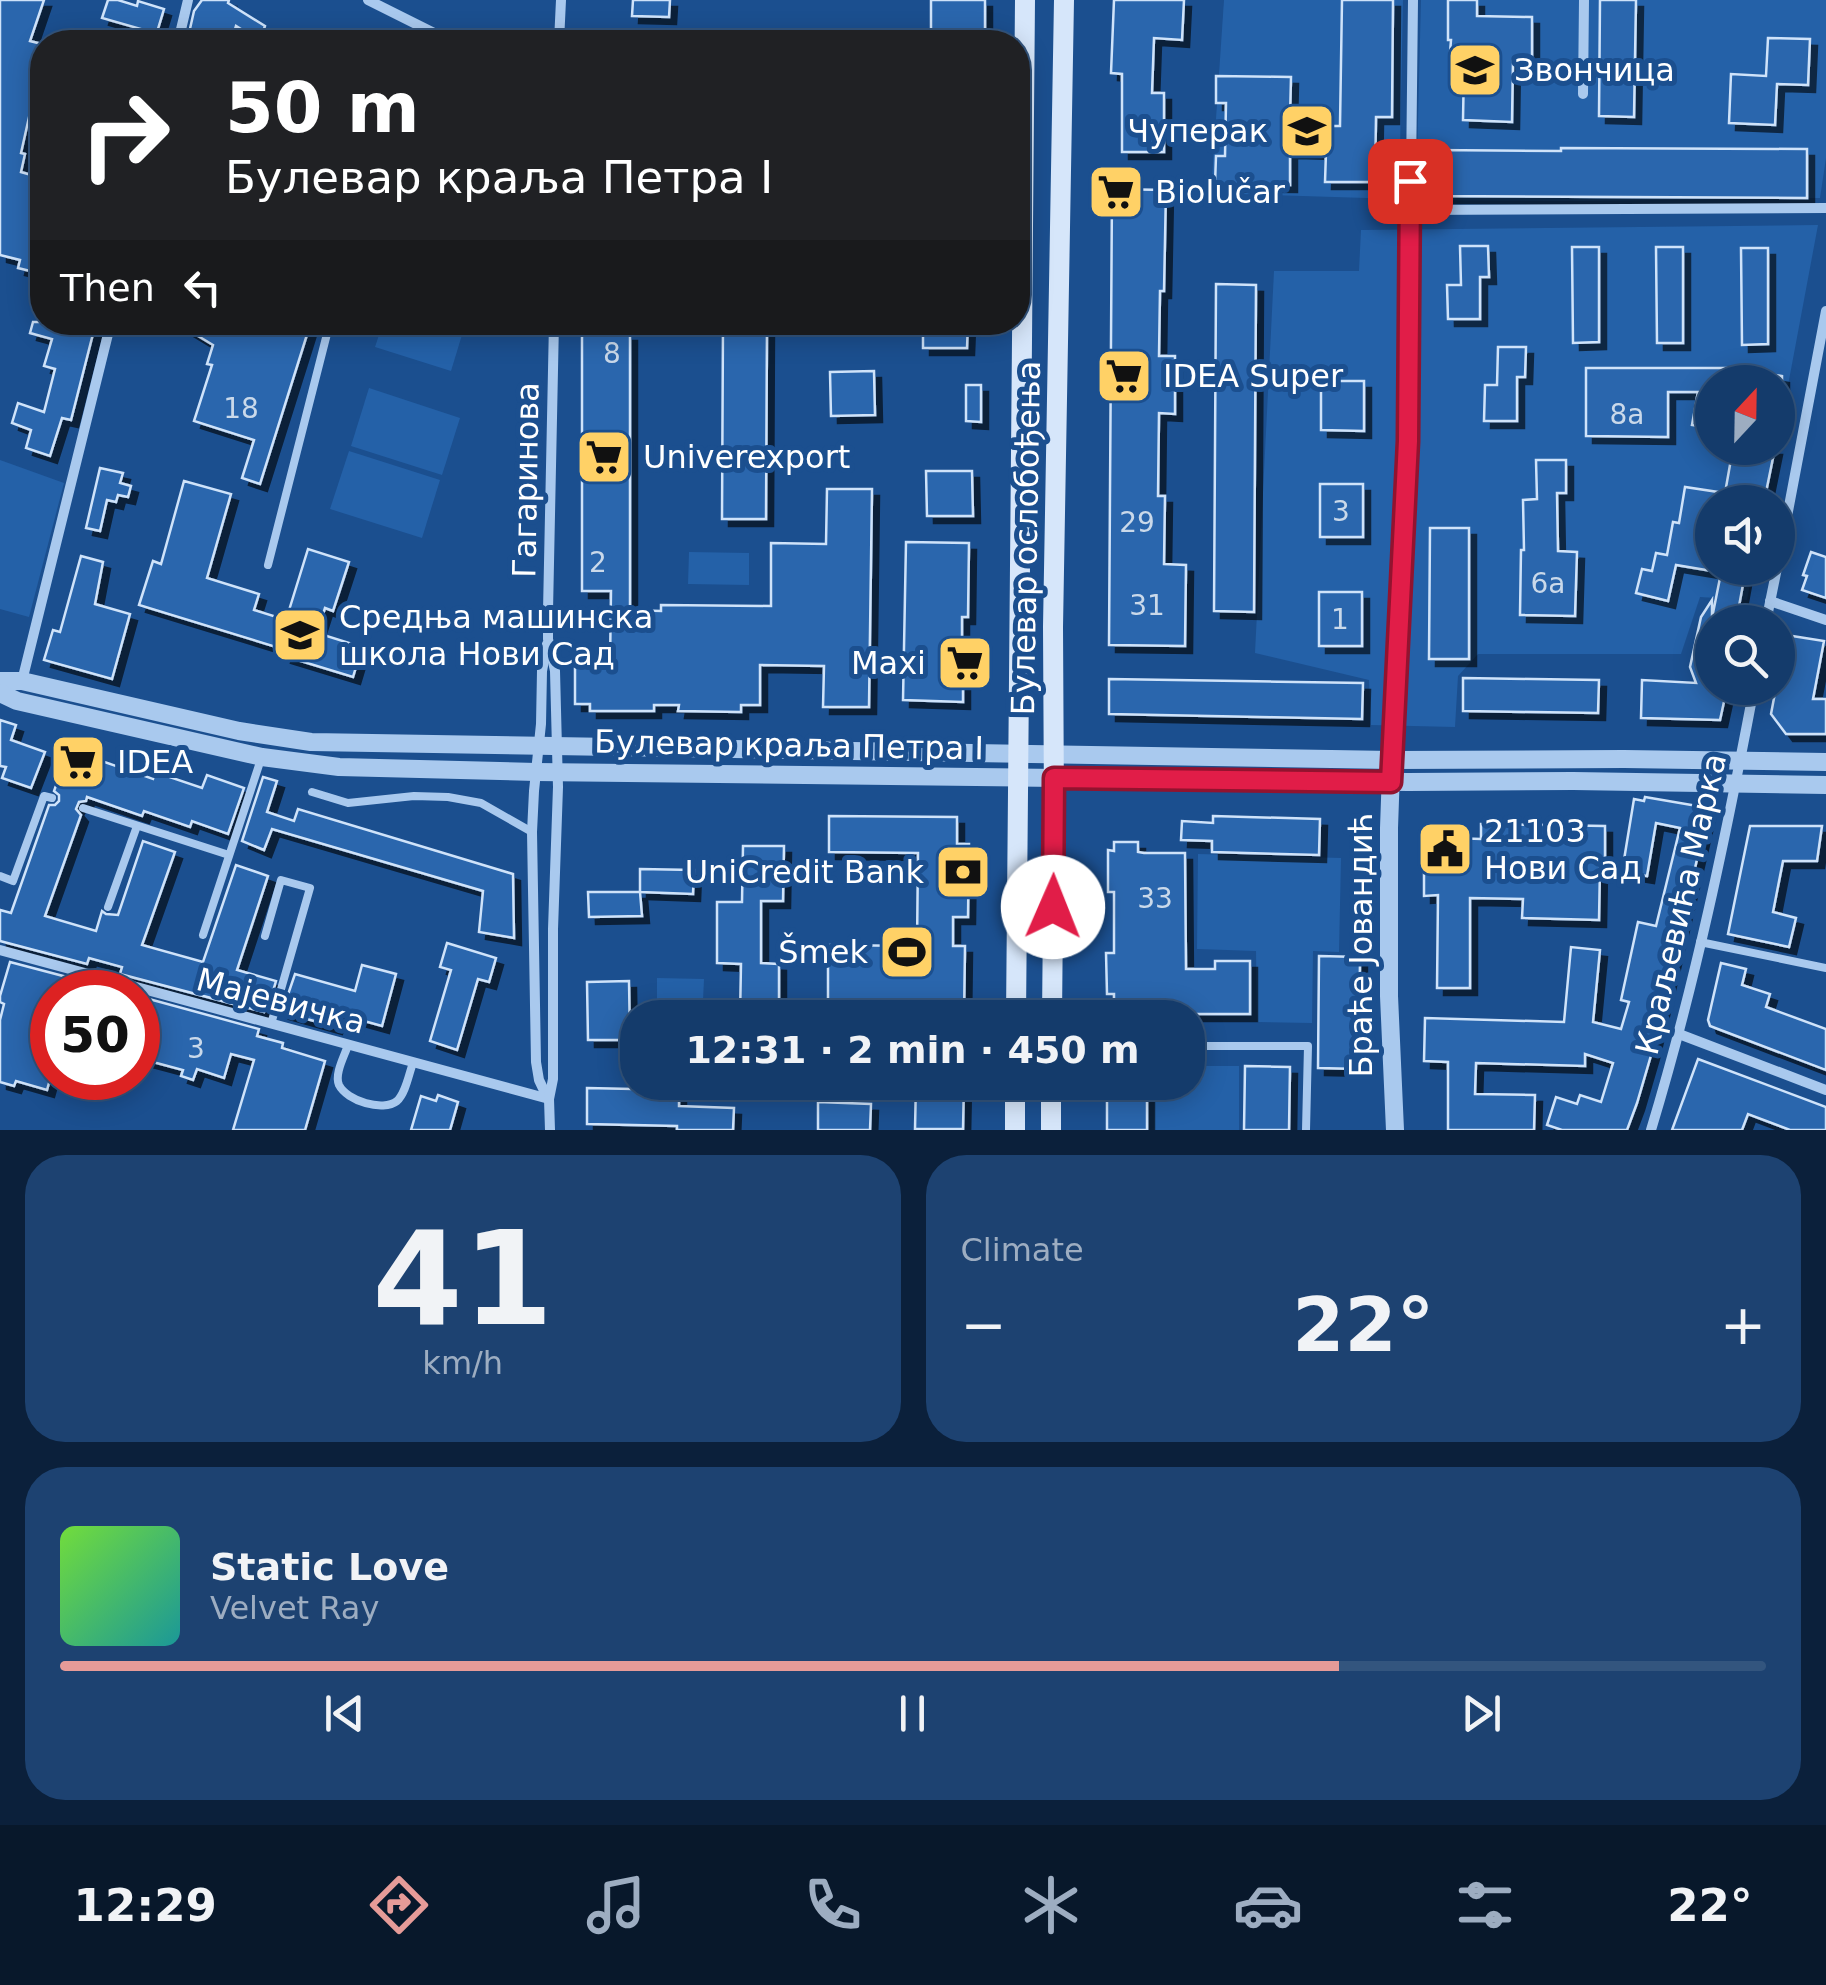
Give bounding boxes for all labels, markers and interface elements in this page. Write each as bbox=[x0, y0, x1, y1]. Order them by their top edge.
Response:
school or university icon: Звончица bbox=[1445, 40, 1505, 100]
place label: Звончица bbox=[1514, 51, 1675, 89]
text: 50 m bbox=[225, 67, 420, 149]
icon: right bbox=[60, 70, 190, 200]
school or university icon: Чуперак bbox=[1277, 101, 1337, 161]
place label: Чуперак bbox=[1127, 112, 1268, 150]
pin bbox=[1368, 139, 1453, 224]
text: Булевар краља Петра I bbox=[225, 151, 773, 204]
icon: arrive bbox=[1383, 154, 1438, 209]
supermarket icon: Biolučar bbox=[1086, 162, 1146, 222]
place label: Biolučar bbox=[1155, 173, 1286, 211]
icon: left bbox=[175, 260, 230, 315]
text: Then bbox=[60, 266, 155, 310]
house number: 8 bbox=[603, 337, 621, 370]
supermarket icon: IDEA Super bbox=[1094, 346, 1154, 406]
place label: IDEA Super bbox=[1163, 357, 1344, 395]
street label: Булевар ослобођења bbox=[1004, 360, 1048, 716]
north arrow bbox=[1695, 365, 1795, 465]
map controls bbox=[1695, 365, 1795, 705]
street label: Гагаринова bbox=[505, 382, 547, 578]
house number: 18 bbox=[223, 392, 259, 425]
house number: 8a bbox=[1610, 398, 1644, 431]
supermarket icon: Univerexport bbox=[574, 427, 634, 487]
place label: Univerexport bbox=[643, 438, 850, 476]
button: sound bbox=[1695, 485, 1795, 585]
house number: 3 bbox=[1332, 495, 1350, 528]
house number: 29 bbox=[1119, 506, 1155, 539]
house number: 2 bbox=[589, 546, 607, 579]
house number: 6a bbox=[1531, 567, 1565, 600]
house number: 31 bbox=[1129, 589, 1165, 622]
place label: Средња машинска школа Нови Сад bbox=[339, 598, 653, 673]
house number: 1 bbox=[1331, 603, 1349, 636]
school or university icon: Средња машинска школа Нови Сад bbox=[270, 605, 330, 665]
button: search bbox=[1695, 605, 1795, 705]
supermarket icon: Maxi bbox=[935, 633, 995, 693]
place label: Maxi bbox=[851, 644, 926, 682]
street label: Булевар краља Петра I bbox=[594, 723, 984, 767]
supermarket icon: IDEA bbox=[48, 732, 108, 792]
place label: IDEA bbox=[117, 743, 193, 781]
street label: Краљевића Марка bbox=[1628, 750, 1734, 1058]
place label: 21103 Нови Сад bbox=[1484, 812, 1642, 887]
street label: Браће Јовандић bbox=[1342, 813, 1380, 1077]
public building icon: 21103 Нови Сад bbox=[1415, 819, 1475, 879]
bank icon: UniCredit Bank bbox=[933, 842, 993, 902]
place label: UniCredit Bank bbox=[685, 853, 924, 891]
position arrow bbox=[1001, 855, 1105, 959]
house number: 33 bbox=[1137, 882, 1173, 915]
sports icon: Šmek bbox=[877, 922, 937, 982]
place label: Šmek bbox=[778, 932, 868, 971]
street label: Мајевичка bbox=[192, 960, 370, 1042]
speed limit sign: 50 bbox=[30, 970, 160, 1100]
text: 12:31 · 2 min · 450 m bbox=[685, 1028, 1140, 1072]
house number: 3 bbox=[187, 1032, 205, 1065]
text: 41 bbox=[372, 1203, 553, 1355]
text: Climate bbox=[961, 1231, 1084, 1269]
text: 22° bbox=[1292, 1281, 1434, 1369]
text: − bbox=[961, 1293, 1007, 1357]
text: + bbox=[1720, 1293, 1766, 1357]
text: km/h bbox=[422, 1344, 503, 1382]
text: Static Love bbox=[210, 1545, 449, 1589]
text: Velvet Ray bbox=[210, 1589, 379, 1627]
icon: previous bbox=[317, 1686, 372, 1741]
icon: pause bbox=[885, 1686, 940, 1741]
icon: next bbox=[1454, 1686, 1509, 1741]
icon: directions bbox=[364, 1870, 434, 1940]
icon: music bbox=[581, 1870, 651, 1940]
icon: phone bbox=[798, 1870, 868, 1940]
icon: climate bbox=[1016, 1870, 1086, 1940]
icon: car bbox=[1233, 1870, 1303, 1940]
icon: filters bbox=[1450, 1870, 1520, 1940]
text: 12:29 bbox=[74, 1879, 217, 1932]
text: 22° bbox=[1667, 1879, 1752, 1932]

